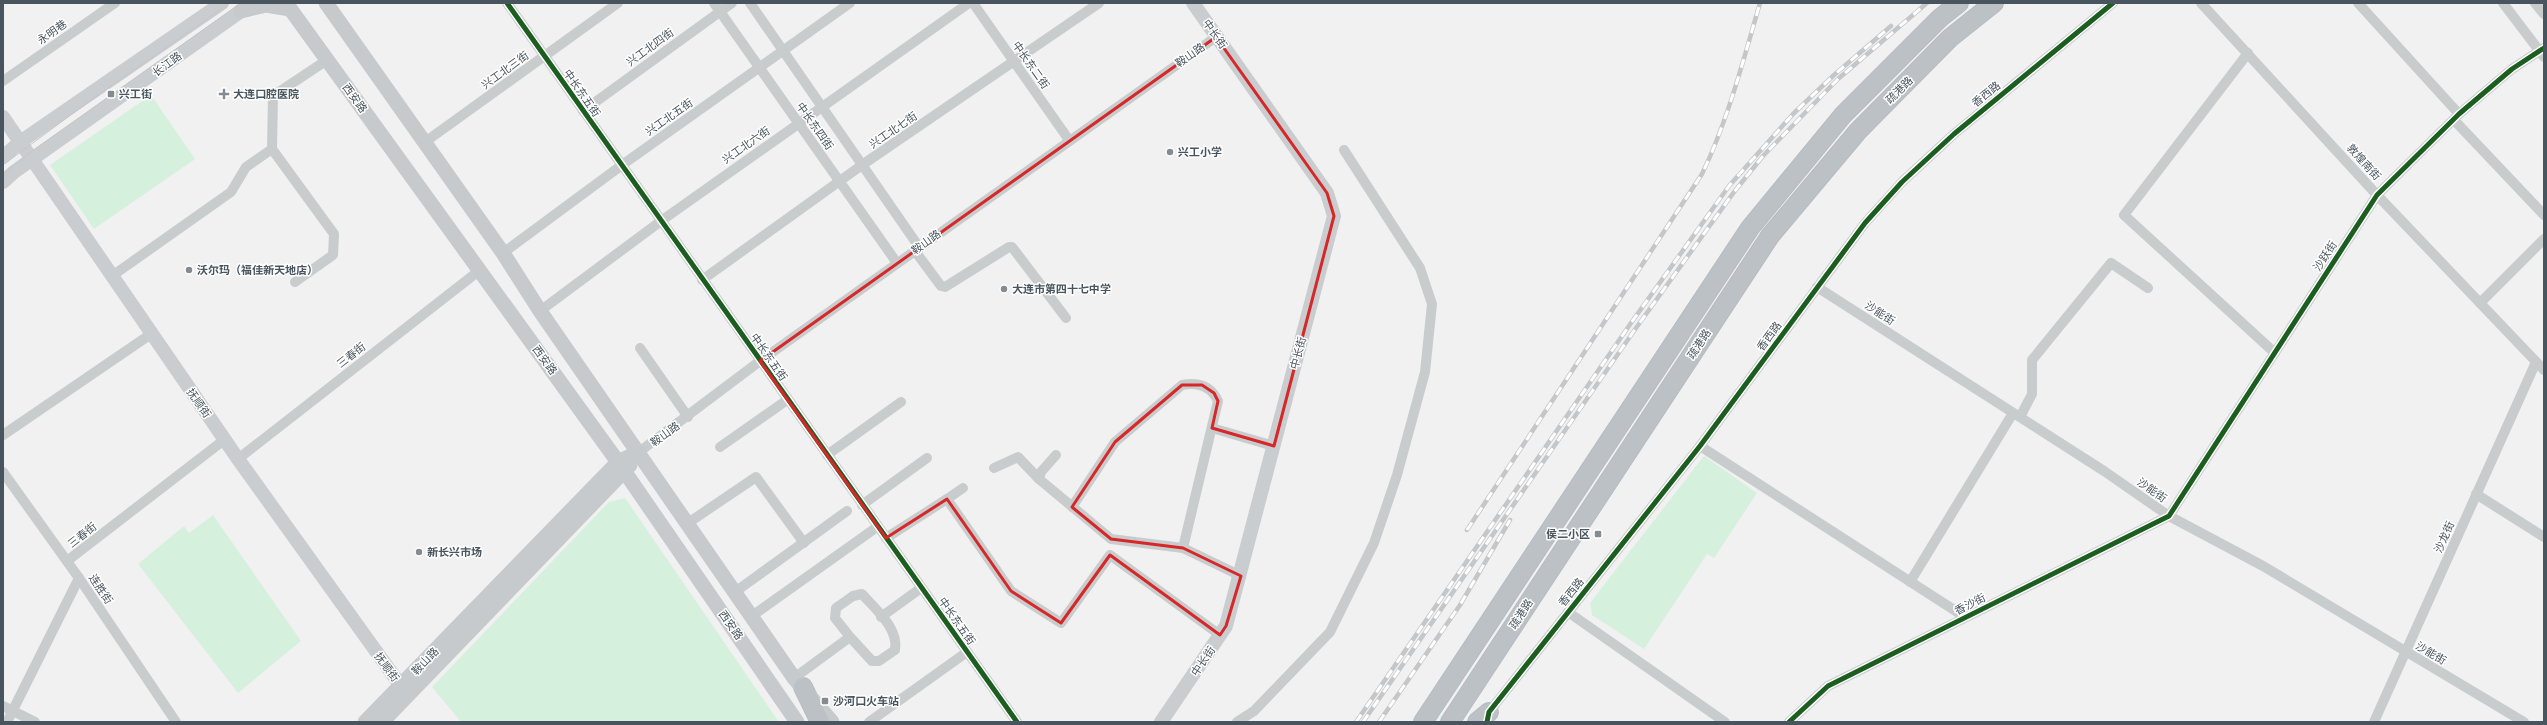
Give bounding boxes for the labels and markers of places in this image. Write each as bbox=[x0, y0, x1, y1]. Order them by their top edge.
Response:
place label: 兴工街 bbox=[119, 88, 152, 101]
marker: 大连口腔医院 bbox=[218, 88, 230, 100]
place label: 大连口腔医院 bbox=[233, 88, 299, 101]
marker: 兴工街 bbox=[106, 89, 116, 99]
place label: 兴工小学 bbox=[1178, 146, 1222, 159]
marker: 兴工小学 bbox=[1165, 147, 1175, 157]
place label: 沃尔玛（福佳新天地店） bbox=[197, 264, 318, 277]
marker: 沃尔玛（福佳新天地店） bbox=[184, 265, 194, 275]
place label: 大连市第四十七中学 bbox=[1012, 283, 1111, 296]
marker: 大连市第四十七中学 bbox=[999, 284, 1009, 294]
place label: 侯二小区 bbox=[1546, 528, 1590, 541]
marker: 侯二小区 bbox=[1593, 529, 1603, 539]
place label: 新长兴市场 bbox=[427, 546, 482, 559]
marker: 新长兴市场 bbox=[414, 547, 424, 557]
place label: 沙河口火车站 bbox=[833, 695, 899, 708]
marker: 沙河口火车站 bbox=[820, 696, 830, 706]

